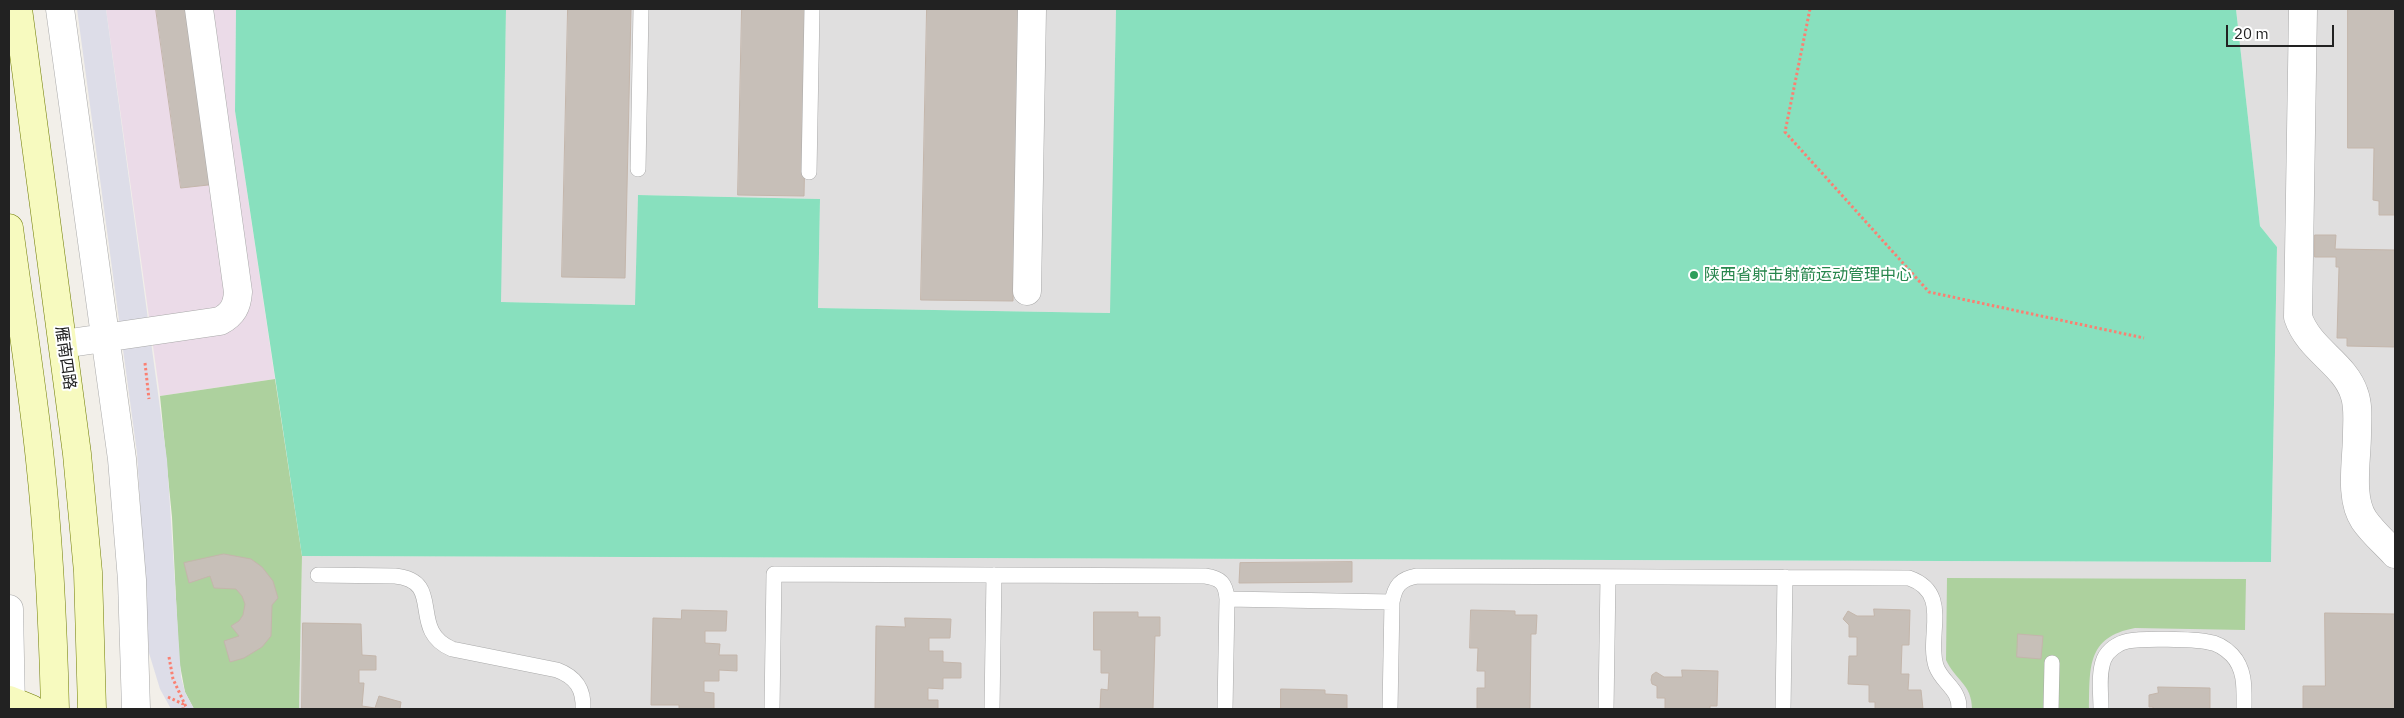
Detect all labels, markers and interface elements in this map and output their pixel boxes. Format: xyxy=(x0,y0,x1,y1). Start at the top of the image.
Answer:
scale bar xyxy=(2229,15,2336,47)
text: 20 m xyxy=(2234,24,2269,43)
place label: 陕西省射击射箭运动管理中心 xyxy=(1704,265,1912,285)
marker: 陕西省射击射箭运动管理中心 xyxy=(1688,269,1700,281)
street label: 雁南四路 xyxy=(51,325,79,391)

